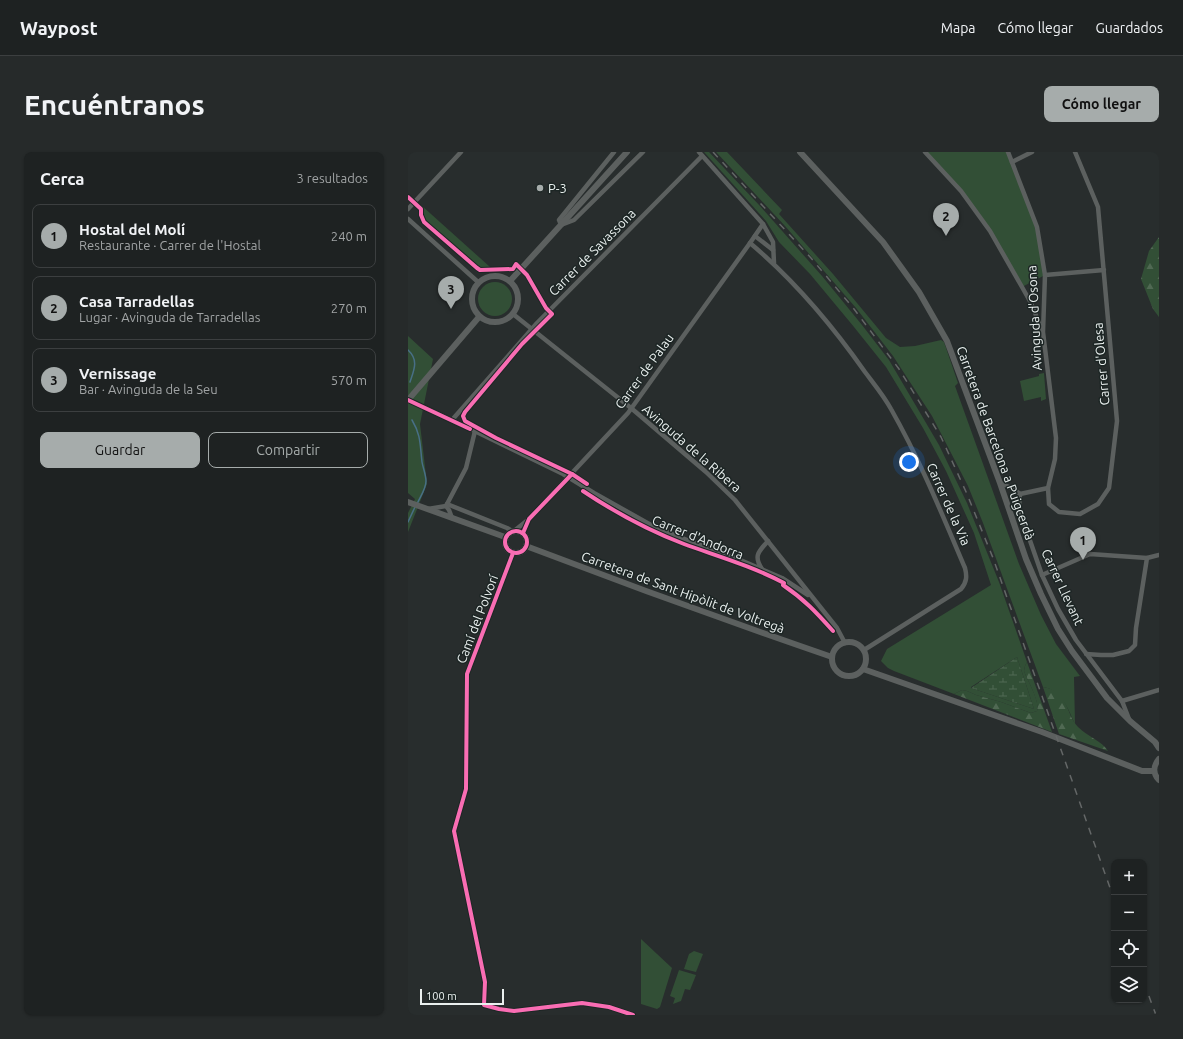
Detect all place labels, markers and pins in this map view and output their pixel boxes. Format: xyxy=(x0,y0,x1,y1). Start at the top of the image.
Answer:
place label: P-3 xyxy=(548,181,567,195)
marker: P-3 xyxy=(535,183,545,193)
pin: 2 xyxy=(933,203,959,236)
pin: 3 xyxy=(438,276,464,309)
pin: 1 xyxy=(1070,527,1096,560)

